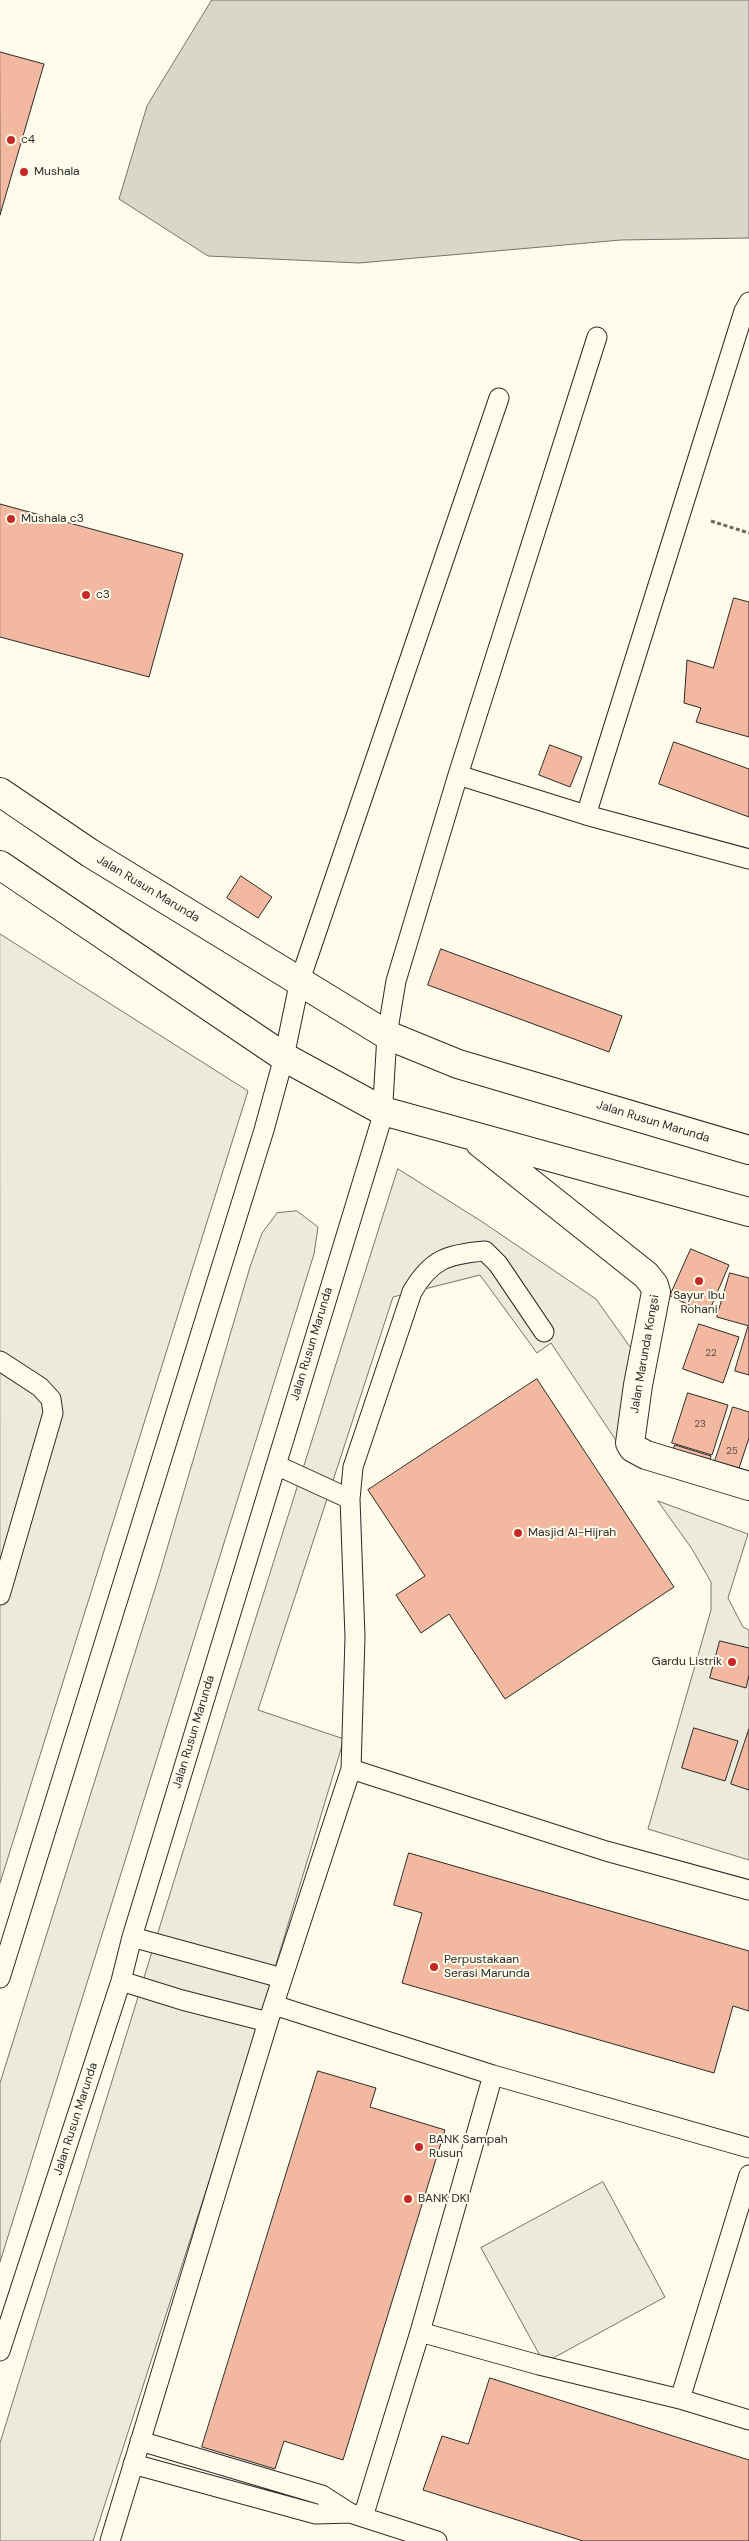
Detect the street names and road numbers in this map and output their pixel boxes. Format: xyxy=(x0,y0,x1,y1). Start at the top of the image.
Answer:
street label: Jalan Rusun Marunda xyxy=(94,853,202,925)
street label: Jalan Rusun Marunda xyxy=(595,1098,711,1146)
street label: Jalan Rusun Marunda xyxy=(288,1286,336,1402)
street label: Jalan Marunda Kongsi xyxy=(627,1294,663,1414)
street label: Jalan Rusun Marunda xyxy=(170,1674,218,1790)
street label: Jalan Rusun Marunda xyxy=(51,2061,101,2177)

